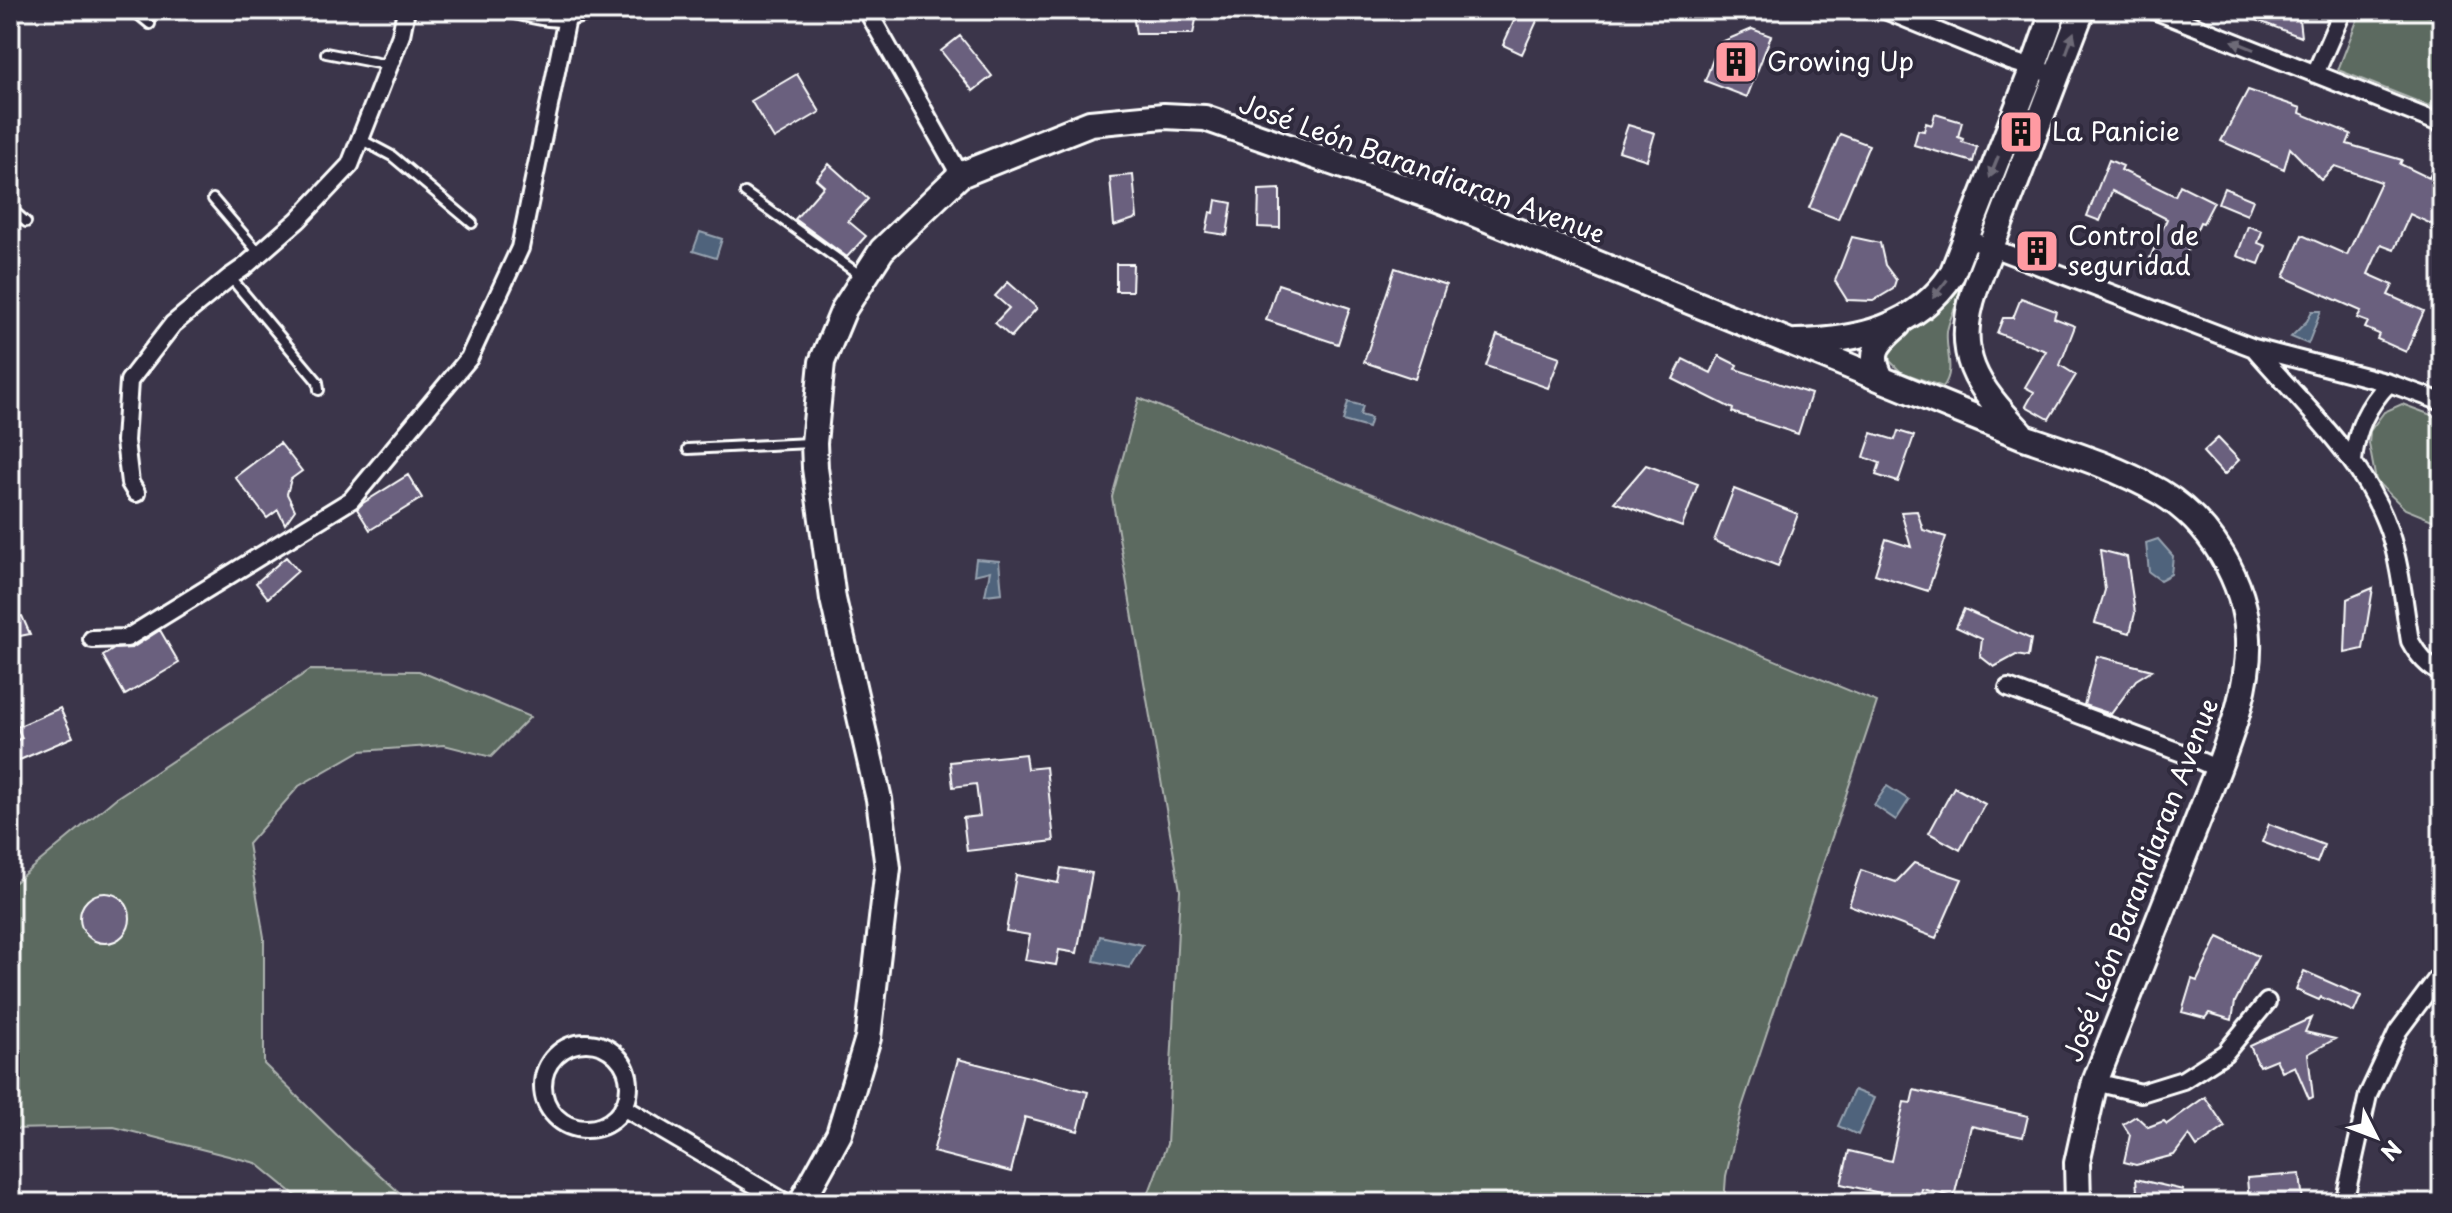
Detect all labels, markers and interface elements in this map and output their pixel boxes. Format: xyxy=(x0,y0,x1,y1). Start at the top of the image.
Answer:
one-way arrow xyxy=(2064,31,2077,55)
building icon: Growing Up xyxy=(1712,38,1760,86)
one-way arrow xyxy=(2231,38,2255,51)
place label: Growing Up xyxy=(1767,41,1914,80)
street label: José León Barandiaran Avenue xyxy=(1234,83,1611,252)
building icon: La Panicie xyxy=(1997,108,2045,156)
place label: La Panicie xyxy=(2052,111,2180,150)
one-way arrow xyxy=(1987,155,2000,179)
place label: Control de seguridad xyxy=(2068,215,2199,284)
building icon: Control de seguridad xyxy=(2013,227,2061,275)
one-way arrow xyxy=(1932,279,1949,300)
street label: José León Barandiaran Avenue xyxy=(2052,692,2227,1067)
north arrow xyxy=(2336,1097,2416,1177)
text: N xyxy=(2374,1134,2410,1169)

